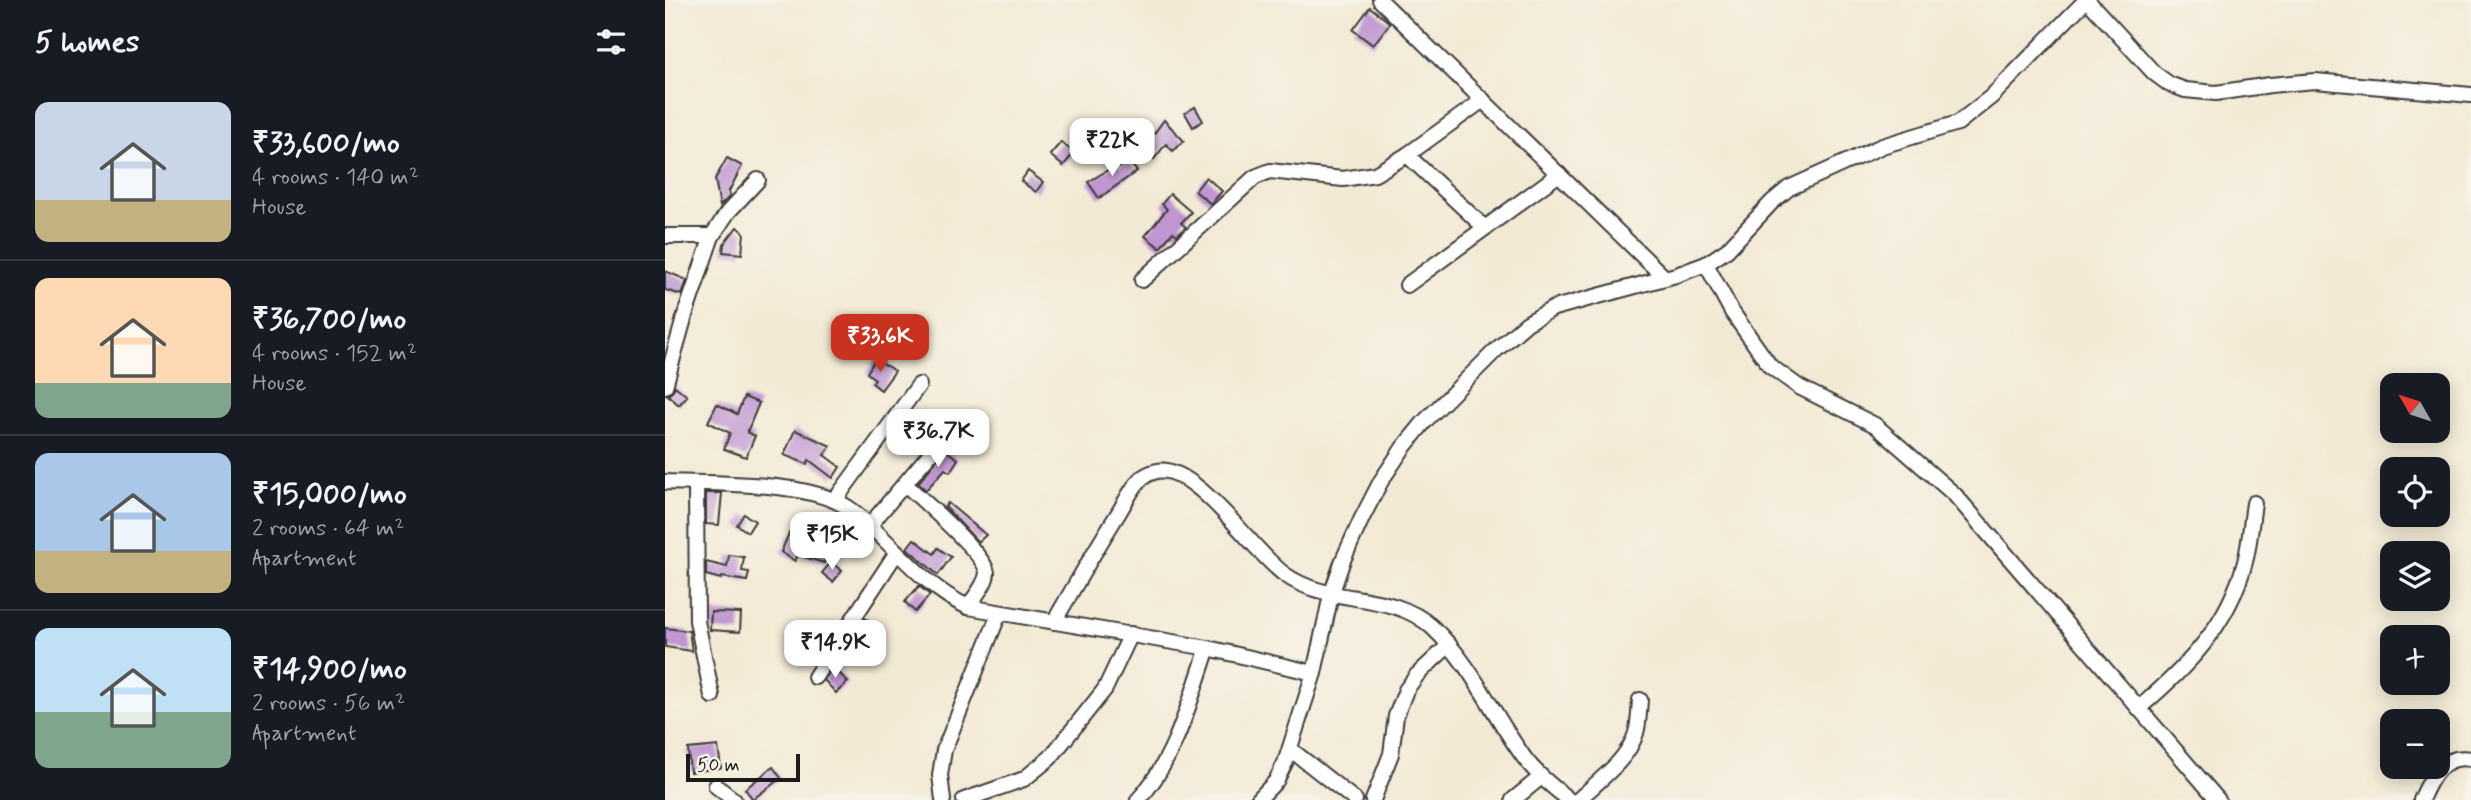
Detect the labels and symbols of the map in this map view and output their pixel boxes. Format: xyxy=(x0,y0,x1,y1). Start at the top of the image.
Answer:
pin: ₹22K xyxy=(1071,118,1153,178)
pin: ₹33.6K xyxy=(823,314,937,374)
north arrow xyxy=(2380,373,2450,443)
pin: ₹36.7K xyxy=(881,410,995,469)
pin: ₹15K xyxy=(791,512,873,572)
pin: ₹14.9K xyxy=(778,620,892,680)
scale bar xyxy=(686,751,800,783)

